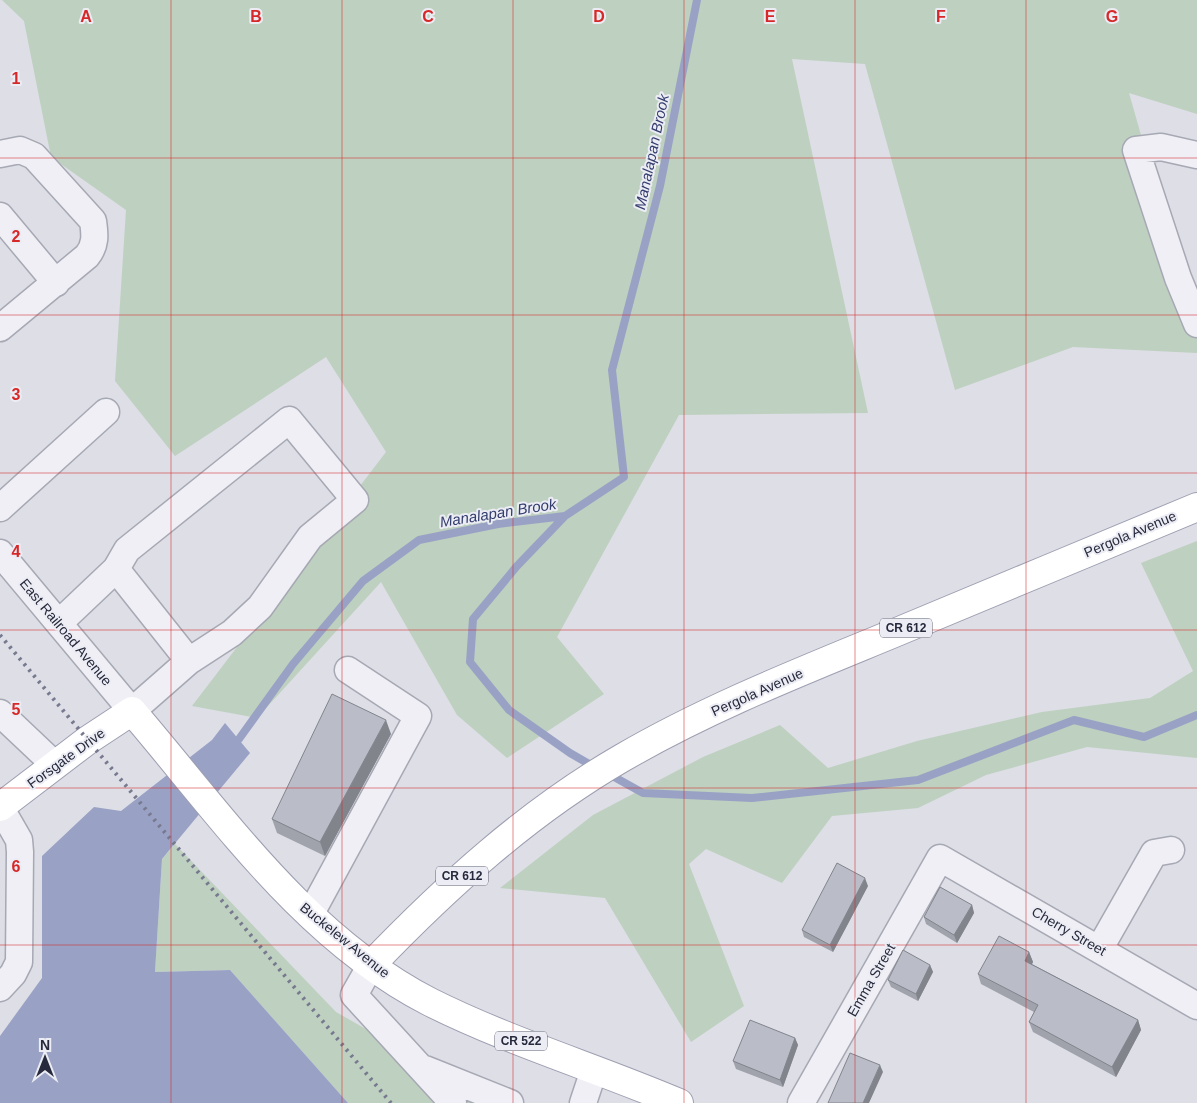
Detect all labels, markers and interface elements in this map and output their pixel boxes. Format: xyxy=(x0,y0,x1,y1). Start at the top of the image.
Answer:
text: A xyxy=(80,8,92,25)
text: B xyxy=(250,8,262,25)
text: C xyxy=(422,8,434,25)
text: D xyxy=(593,8,605,25)
text: E xyxy=(765,8,776,25)
text: F xyxy=(936,8,946,25)
text: G xyxy=(1106,8,1118,25)
text: 1 xyxy=(12,70,21,87)
water label: Manalapan Brook xyxy=(631,91,672,211)
text: 2 xyxy=(12,228,21,245)
text: 3 xyxy=(12,386,21,403)
water label: Manalapan Brook xyxy=(439,495,559,530)
street label: Pergola Avenue xyxy=(1081,507,1179,561)
text: 4 xyxy=(12,543,21,560)
street label: East Railroad Avenue xyxy=(17,575,115,689)
road number: CR 612 xyxy=(880,618,932,638)
street label: Pergola Avenue xyxy=(709,665,805,719)
text: 5 xyxy=(12,701,21,718)
street label: Forsgate Drive xyxy=(24,724,108,791)
text: 6 xyxy=(12,858,21,875)
road number: CR 612 xyxy=(436,866,488,886)
street label: Buckelew Avenue xyxy=(297,899,393,981)
street label: Cherry Street xyxy=(1029,903,1109,959)
street label: Emma Street xyxy=(844,941,898,1019)
road number: CR 522 xyxy=(495,1032,547,1050)
north arrow xyxy=(20,1033,70,1083)
text: N xyxy=(40,1037,50,1053)

